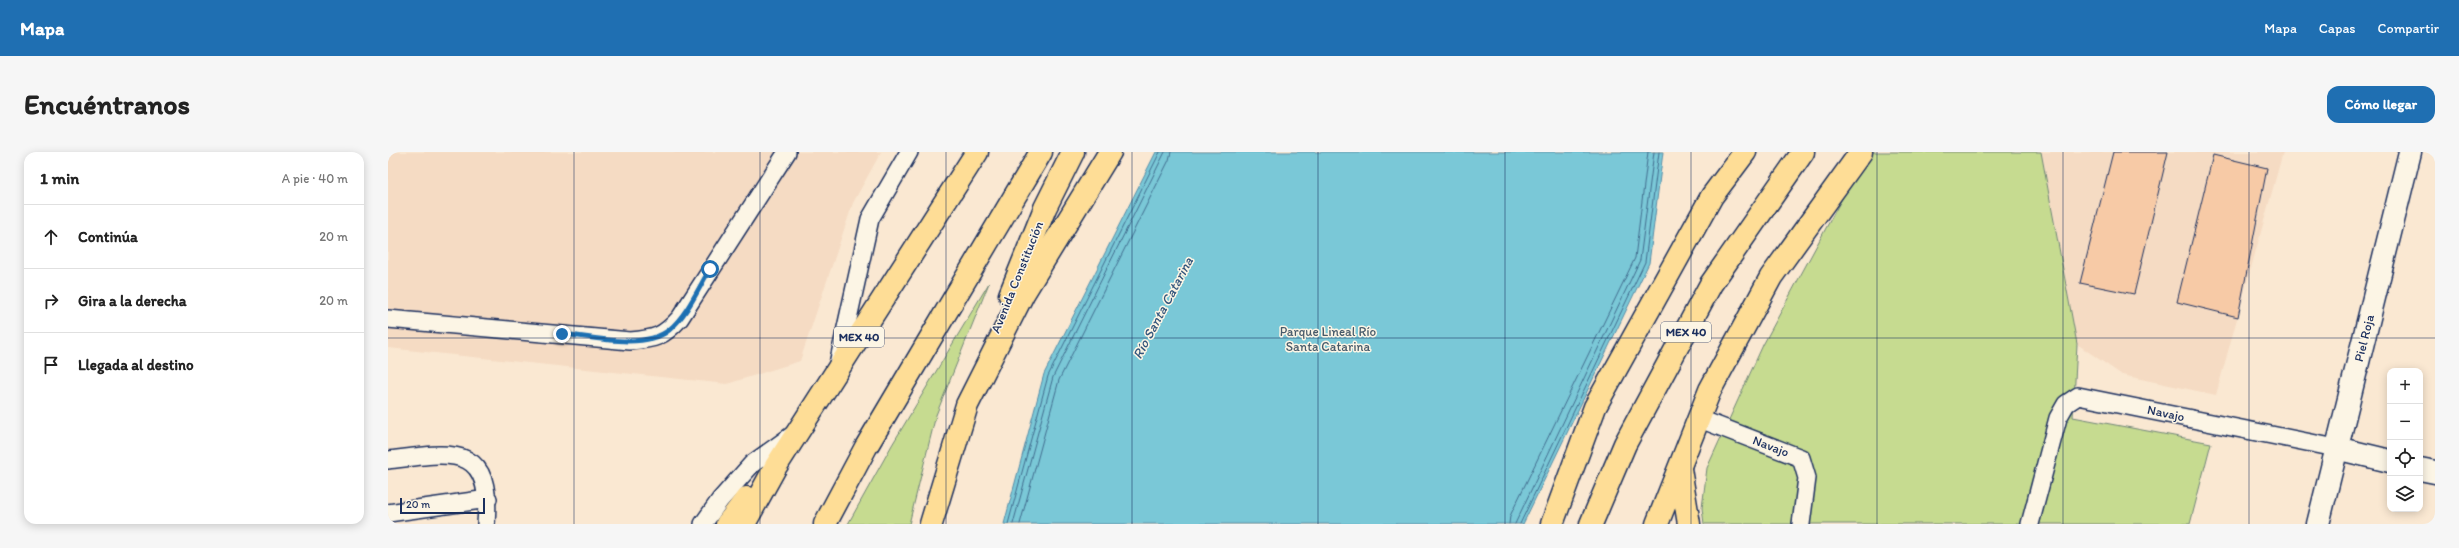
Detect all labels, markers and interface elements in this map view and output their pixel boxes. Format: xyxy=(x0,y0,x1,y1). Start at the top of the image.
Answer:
text: Mapa xyxy=(20,17,64,40)
text: Mapa xyxy=(2264,20,2297,37)
text: Capas xyxy=(2319,20,2356,37)
text: Compartir xyxy=(2378,20,2439,37)
button: Cómo llegar xyxy=(2327,86,2435,123)
text: Encuéntranos xyxy=(24,87,190,121)
text: 1 min xyxy=(40,168,79,188)
text: A pie · 40 m xyxy=(282,171,348,186)
street label: Avenida Constitución xyxy=(988,218,1046,335)
icon: ahead xyxy=(40,226,62,248)
text: Continúa xyxy=(78,228,138,246)
text: 20 m xyxy=(319,229,348,244)
water label: Río Santa Catarina xyxy=(1129,254,1197,362)
route start xyxy=(701,260,719,278)
icon: right xyxy=(40,290,62,312)
text: Gira a la derecha xyxy=(78,292,187,310)
text: 20 m xyxy=(319,293,348,308)
street label: Piel Roja xyxy=(2351,313,2377,363)
road number: MEX 40 xyxy=(1661,322,1711,342)
park label: Parque Lineal Río Santa Catarina xyxy=(1280,324,1377,354)
route end xyxy=(553,325,571,343)
road number: MEX 40 xyxy=(834,327,884,347)
icon: arrive xyxy=(40,354,62,376)
text: Llegada al destino xyxy=(78,356,194,374)
map controls xyxy=(2387,368,2423,512)
button: + xyxy=(2387,368,2423,404)
street label: Navajo xyxy=(2146,402,2186,424)
button: − xyxy=(2387,404,2423,440)
street label: Navajo xyxy=(1751,432,1792,460)
button: locate xyxy=(2387,440,2423,476)
button: layers xyxy=(2387,476,2423,512)
scale bar xyxy=(400,496,485,515)
text: 20 m xyxy=(406,498,430,511)

